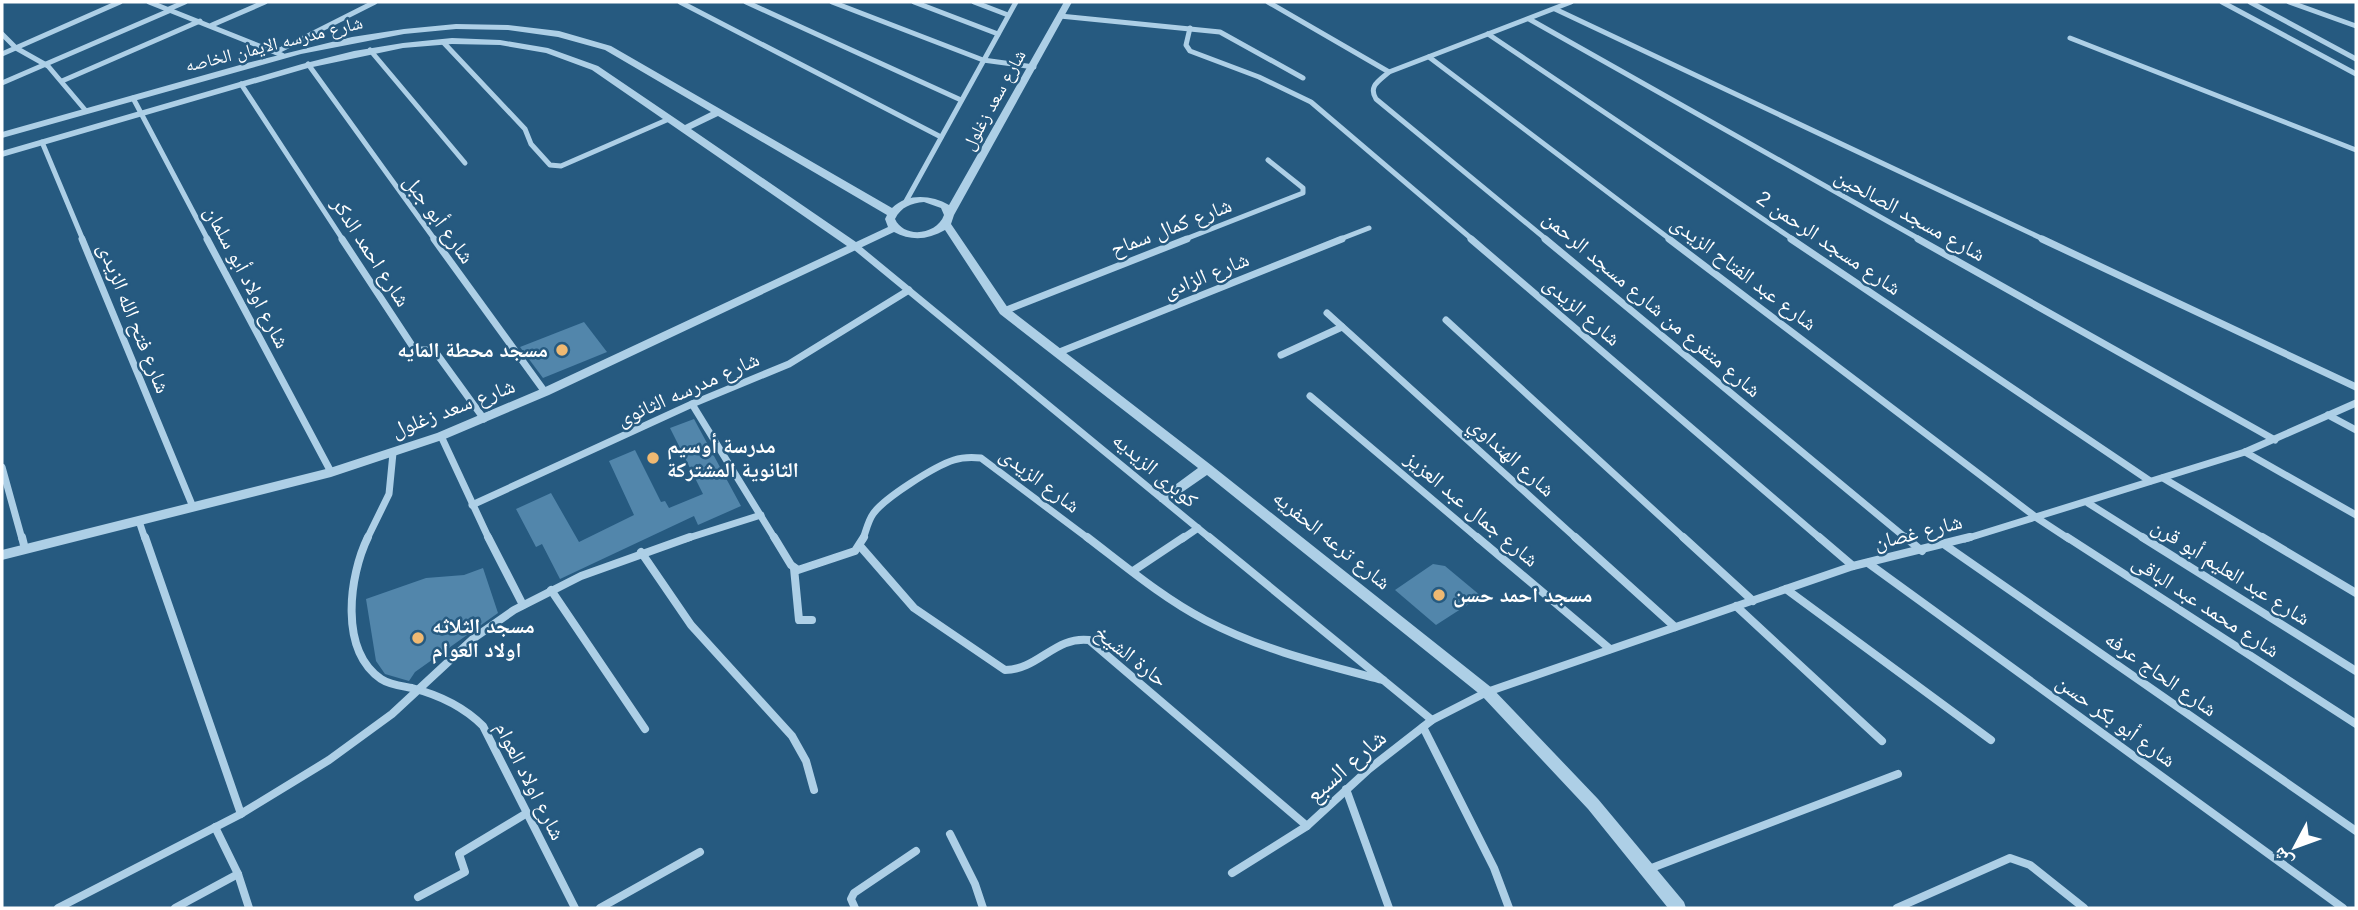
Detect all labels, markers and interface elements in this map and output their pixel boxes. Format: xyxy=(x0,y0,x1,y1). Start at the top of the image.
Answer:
street label: شارع مدرسه الايمان الخاصه xyxy=(183,12,365,77)
street label: شارع سعد زغلول xyxy=(958,46,1031,154)
street label: شارع مسجد الصالحين xyxy=(1830,164,1989,267)
street label: شارع أبو جبل xyxy=(398,169,480,269)
street label: شارع مسجد الرحمن 2 xyxy=(1752,186,1906,301)
street label: شارع احمد الدكر xyxy=(325,192,415,312)
street label: شارع كمال سماح xyxy=(1107,193,1235,262)
street label: شارع اولاد أبو سلمان xyxy=(199,201,295,353)
street label: شارع متفرع من شارع مسجد الرحمن xyxy=(1538,206,1766,403)
street label: شارع عبد الفتاح الزيدى xyxy=(1666,210,1822,336)
street label: شارع فتح الله الزيدى xyxy=(92,239,175,397)
street label: شارع الزادى xyxy=(1160,247,1253,304)
street label: شارع الزيدى xyxy=(1538,271,1625,352)
place label: مسجد محطة المايه xyxy=(397,338,548,362)
marker: مسجد محطة المايه xyxy=(554,342,570,358)
street label: شارع مدرسه الثانوى xyxy=(613,347,763,432)
street label: شارع سعد زغلول xyxy=(388,373,518,443)
street label: شارع الهنداوي xyxy=(1461,412,1560,505)
street label: كوبرى الزيديه xyxy=(1108,428,1203,513)
place label: مدرسة أوسيم الثانوية المشتركة xyxy=(667,432,799,482)
street label: شارع الزيدى xyxy=(995,442,1085,519)
street label: شارع جمال عبد العزيز xyxy=(1399,446,1543,572)
marker: مدرسة أوسيم الثانوية المشتركة xyxy=(645,450,661,466)
street label: شارع ترعه الحفريه xyxy=(1268,485,1396,595)
street label: شارع غصان xyxy=(1871,509,1965,556)
street label: شارع عبد العليم أبو قرن xyxy=(2146,513,2315,632)
street label: شارع محمد عبد الباقى xyxy=(2127,550,2284,663)
place label: مسجد احمد حسن xyxy=(1453,583,1593,608)
marker: مسجد احمد حسن xyxy=(1431,587,1447,603)
place label: مسجد الثلاثه اولاد العوام xyxy=(432,614,535,664)
street label: حارة الشيخ xyxy=(1089,620,1172,693)
street label: شارع الحاج عرفه xyxy=(2100,627,2222,722)
marker: مسجد الثلاثه اولاد العوام xyxy=(410,630,426,646)
street label: شارع أبو بكر حسن xyxy=(2051,669,2181,773)
street label: شارع اولاد العوام xyxy=(488,718,570,845)
street label: شارع السبع xyxy=(1300,723,1393,809)
north arrow xyxy=(2260,812,2330,882)
text: ش xyxy=(2268,843,2298,872)

